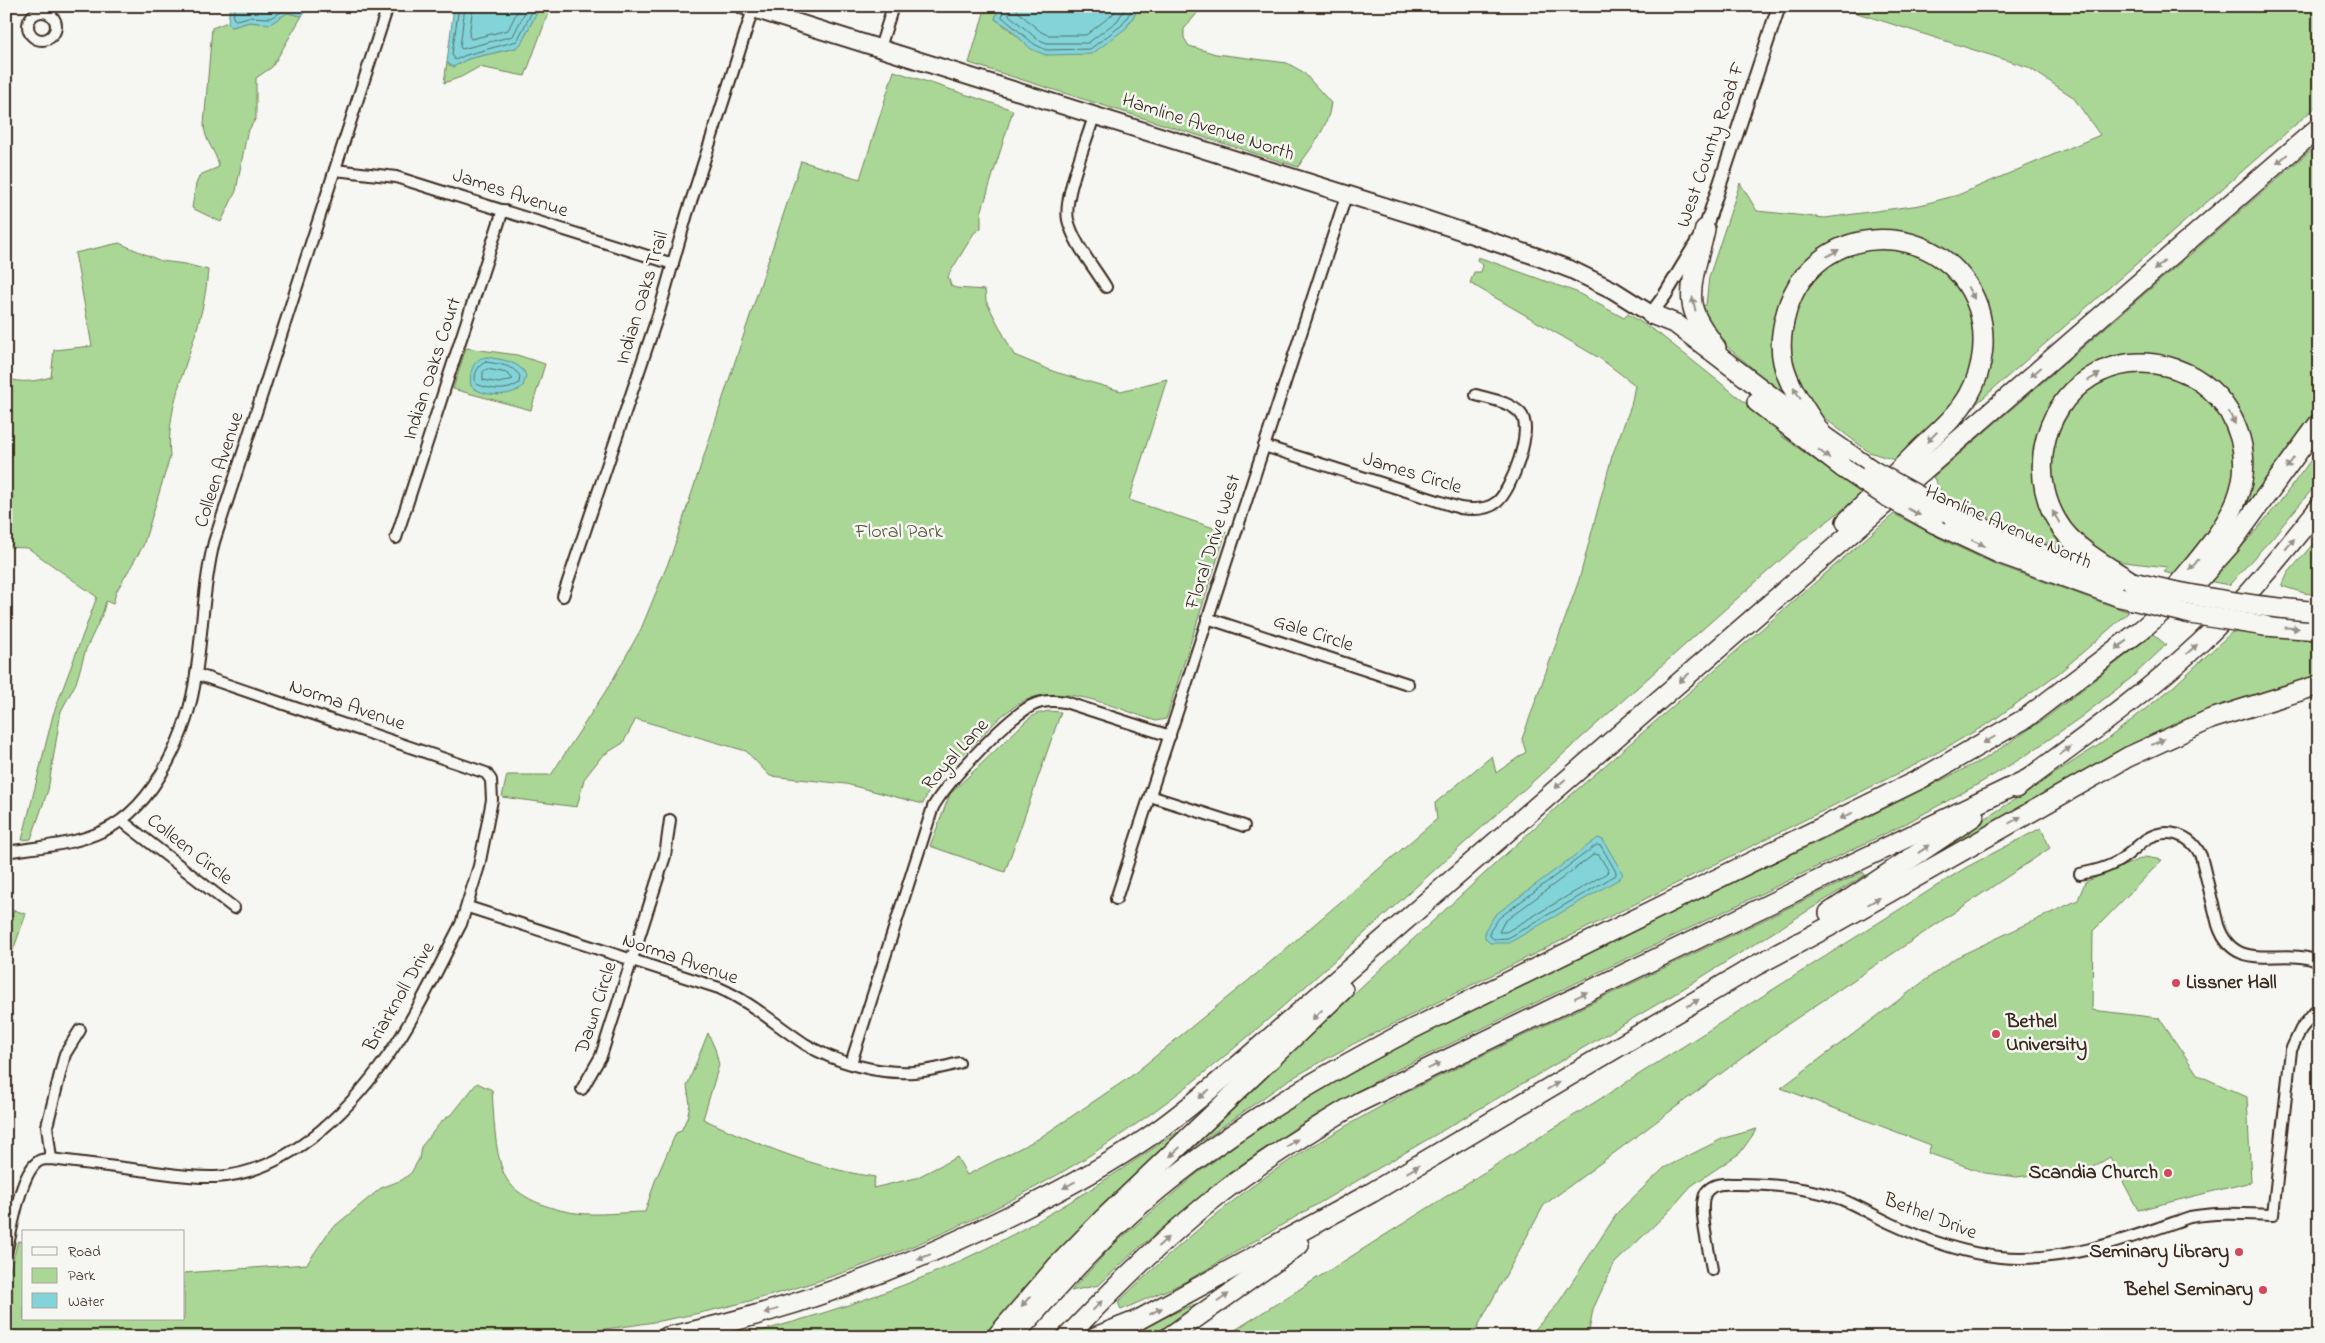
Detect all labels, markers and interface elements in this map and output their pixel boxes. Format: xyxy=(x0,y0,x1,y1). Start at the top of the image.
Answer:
street label: West County Road F xyxy=(1670,58,1754,232)
street label: Hamline Avenue North xyxy=(1118,86,1298,170)
one-way arrow xyxy=(2276,153,2288,164)
street label: James Avenue xyxy=(448,162,572,226)
street label: Indian Oaks Trail xyxy=(609,228,677,368)
one-way arrow xyxy=(1825,249,1840,257)
one-way arrow xyxy=(2153,260,2166,271)
one-way arrow xyxy=(1967,286,1975,301)
street label: Indian Oaks Court xyxy=(396,294,470,444)
one-way arrow xyxy=(1690,296,1698,311)
one-way arrow xyxy=(2031,366,2043,378)
one-way arrow xyxy=(2086,373,2101,381)
one-way arrow xyxy=(1792,387,1801,400)
street label: Colleen Avenue xyxy=(188,408,252,532)
one-way arrow xyxy=(2227,411,2236,426)
one-way arrow xyxy=(1926,431,1938,443)
street label: James Circle xyxy=(1359,445,1465,503)
one-way arrow xyxy=(1817,449,1830,460)
one-way arrow xyxy=(2285,456,2295,470)
street label: Floral Drive West xyxy=(1178,471,1250,614)
street label: Hamline Avenue North xyxy=(1920,478,2096,578)
one-way arrow xyxy=(1907,508,1922,516)
one-way arrow xyxy=(2051,511,2060,524)
park label: Floral Park xyxy=(854,518,943,547)
one-way arrow xyxy=(2284,538,2296,550)
one-way arrow xyxy=(1971,540,1985,548)
one-way arrow xyxy=(2188,558,2199,571)
street label: Gale Circle xyxy=(1269,607,1357,661)
one-way arrow xyxy=(2284,624,2300,632)
one-way arrow xyxy=(2115,640,2128,651)
one-way arrow xyxy=(2185,644,2198,655)
one-way arrow xyxy=(1678,672,1690,684)
street label: Norma Avenue xyxy=(285,673,409,739)
street label: Royal Lane xyxy=(916,712,996,798)
one-way arrow xyxy=(1983,735,1996,744)
one-way arrow xyxy=(2151,738,2165,746)
one-way arrow xyxy=(2058,746,2072,756)
one-way arrow xyxy=(1555,778,1567,790)
street label: Colleen Circle xyxy=(140,807,238,893)
one-way arrow xyxy=(1839,812,1853,820)
one-way arrow xyxy=(2008,815,2022,824)
one-way arrow xyxy=(1918,844,1931,854)
one-way arrow xyxy=(1868,896,1881,905)
street label: Norma Avenue xyxy=(618,927,742,993)
street label: Briarknoll Drive xyxy=(356,937,443,1058)
street label: Dawn Circle xyxy=(568,958,626,1059)
place label: Lissner Hall xyxy=(2186,969,2277,998)
marker: Lissner Hall xyxy=(2170,977,2182,989)
one-way arrow xyxy=(1574,991,1588,999)
one-way arrow xyxy=(1686,998,1699,1007)
place label: Bethel University xyxy=(2005,1008,2087,1061)
one-way arrow xyxy=(1311,1009,1323,1021)
marker: Bethel University xyxy=(1990,1028,2002,1040)
one-way arrow xyxy=(1427,1062,1441,1070)
one-way arrow xyxy=(1546,1081,1559,1090)
one-way arrow xyxy=(1198,1089,1211,1100)
one-way arrow xyxy=(1285,1138,1298,1148)
one-way arrow xyxy=(1169,1146,1181,1158)
place label: Scandia Church xyxy=(2029,1159,2158,1188)
one-way arrow xyxy=(1407,1164,1420,1173)
marker: Scandia Church xyxy=(2162,1167,2174,1179)
one-way arrow xyxy=(1063,1180,1076,1189)
street label: Bethel Drive xyxy=(1878,1186,1981,1248)
legend xyxy=(22,1230,185,1320)
one-way arrow xyxy=(1157,1236,1169,1248)
place label: Seminary Library xyxy=(2089,1238,2229,1268)
text: Road xyxy=(68,1241,101,1263)
marker: Seminary Library xyxy=(2233,1246,2245,1258)
one-way arrow xyxy=(917,1253,931,1261)
text: Park xyxy=(68,1265,96,1287)
place label: Behel Seminary xyxy=(2124,1276,2253,1306)
marker: Behel Seminary xyxy=(2257,1284,2269,1296)
text: Water xyxy=(68,1291,104,1313)
one-way arrow xyxy=(1216,1293,1230,1303)
one-way arrow xyxy=(1021,1295,1032,1308)
one-way arrow xyxy=(1091,1300,1103,1312)
one-way arrow xyxy=(1149,1307,1164,1315)
one-way arrow xyxy=(763,1308,778,1316)

